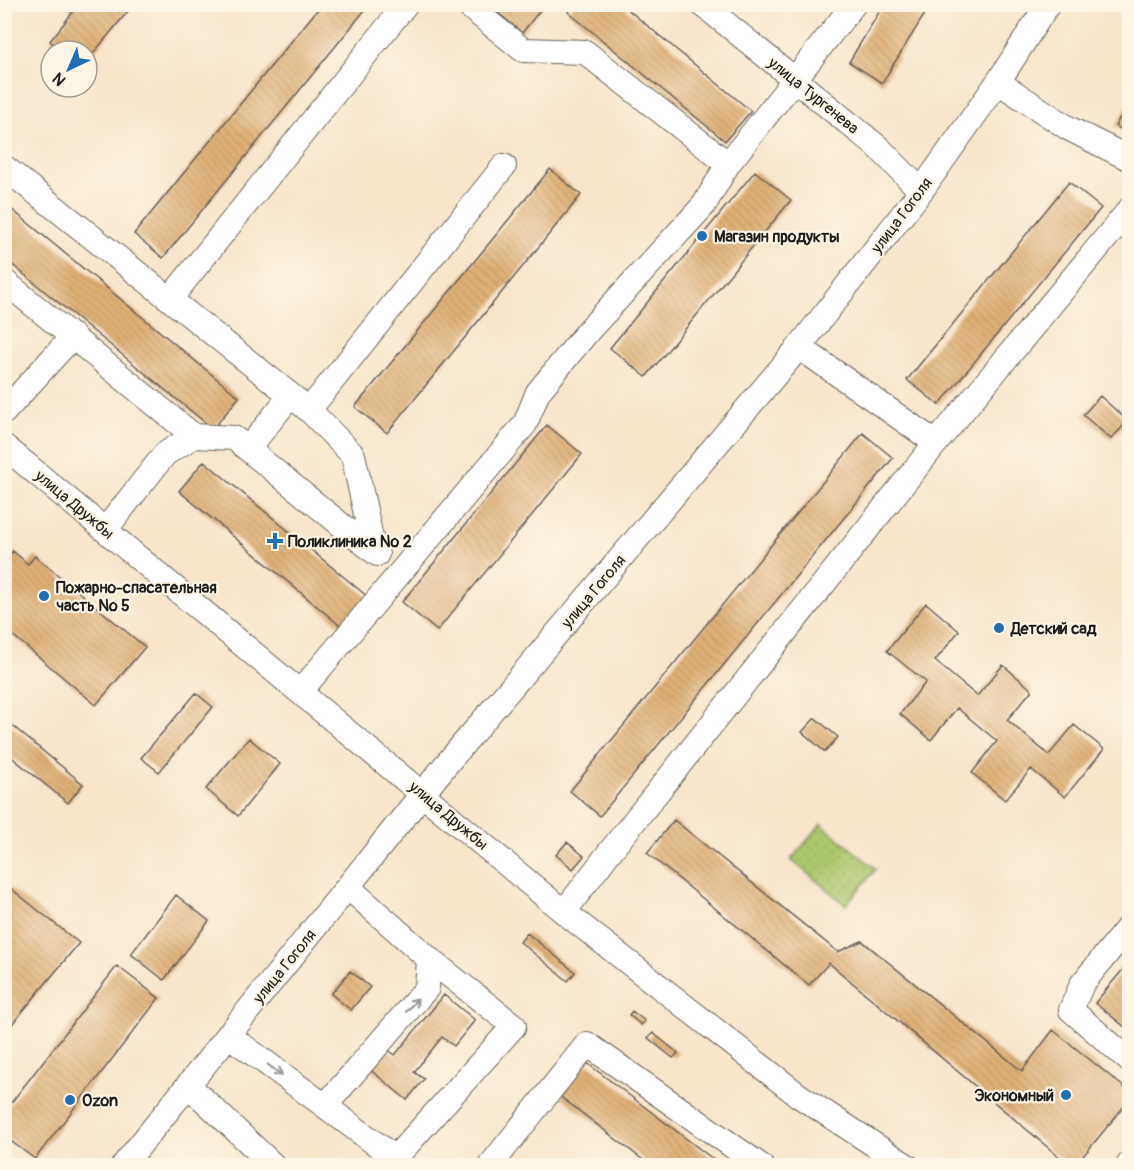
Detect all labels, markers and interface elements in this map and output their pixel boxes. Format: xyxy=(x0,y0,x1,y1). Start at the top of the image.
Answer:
north arrow xyxy=(39,39,99,99)
street label: улица Тургенева xyxy=(763,52,863,139)
text: N xyxy=(48,68,70,90)
street label: улица Гоголя xyxy=(866,174,937,258)
place label: Магазин продукты xyxy=(714,227,839,247)
marker: Магазин продукты xyxy=(695,229,709,243)
street label: улица Дружбы xyxy=(30,465,118,544)
marker: Поликлиника № 2 xyxy=(266,532,284,550)
place label: Поликлиника № 2 xyxy=(288,532,412,552)
street label: улица Гоголя xyxy=(557,551,630,633)
place label: Пожарно-спасательная часть № 5 xyxy=(56,578,217,616)
marker: Пожарно-спасательная часть № 5 xyxy=(37,589,51,603)
place label: Детский сад xyxy=(1010,619,1097,639)
marker: Детский сад xyxy=(992,621,1006,635)
street label: улица Дружбы xyxy=(404,776,492,855)
street label: улица Гоголя xyxy=(248,926,321,1009)
one-way arrow xyxy=(405,998,419,1013)
one-way arrow xyxy=(267,1063,283,1076)
place label: Экономный xyxy=(974,1086,1054,1106)
marker: Экономный xyxy=(1059,1088,1073,1102)
place label: Ozon xyxy=(82,1091,118,1111)
marker: Ozon xyxy=(63,1093,77,1107)

